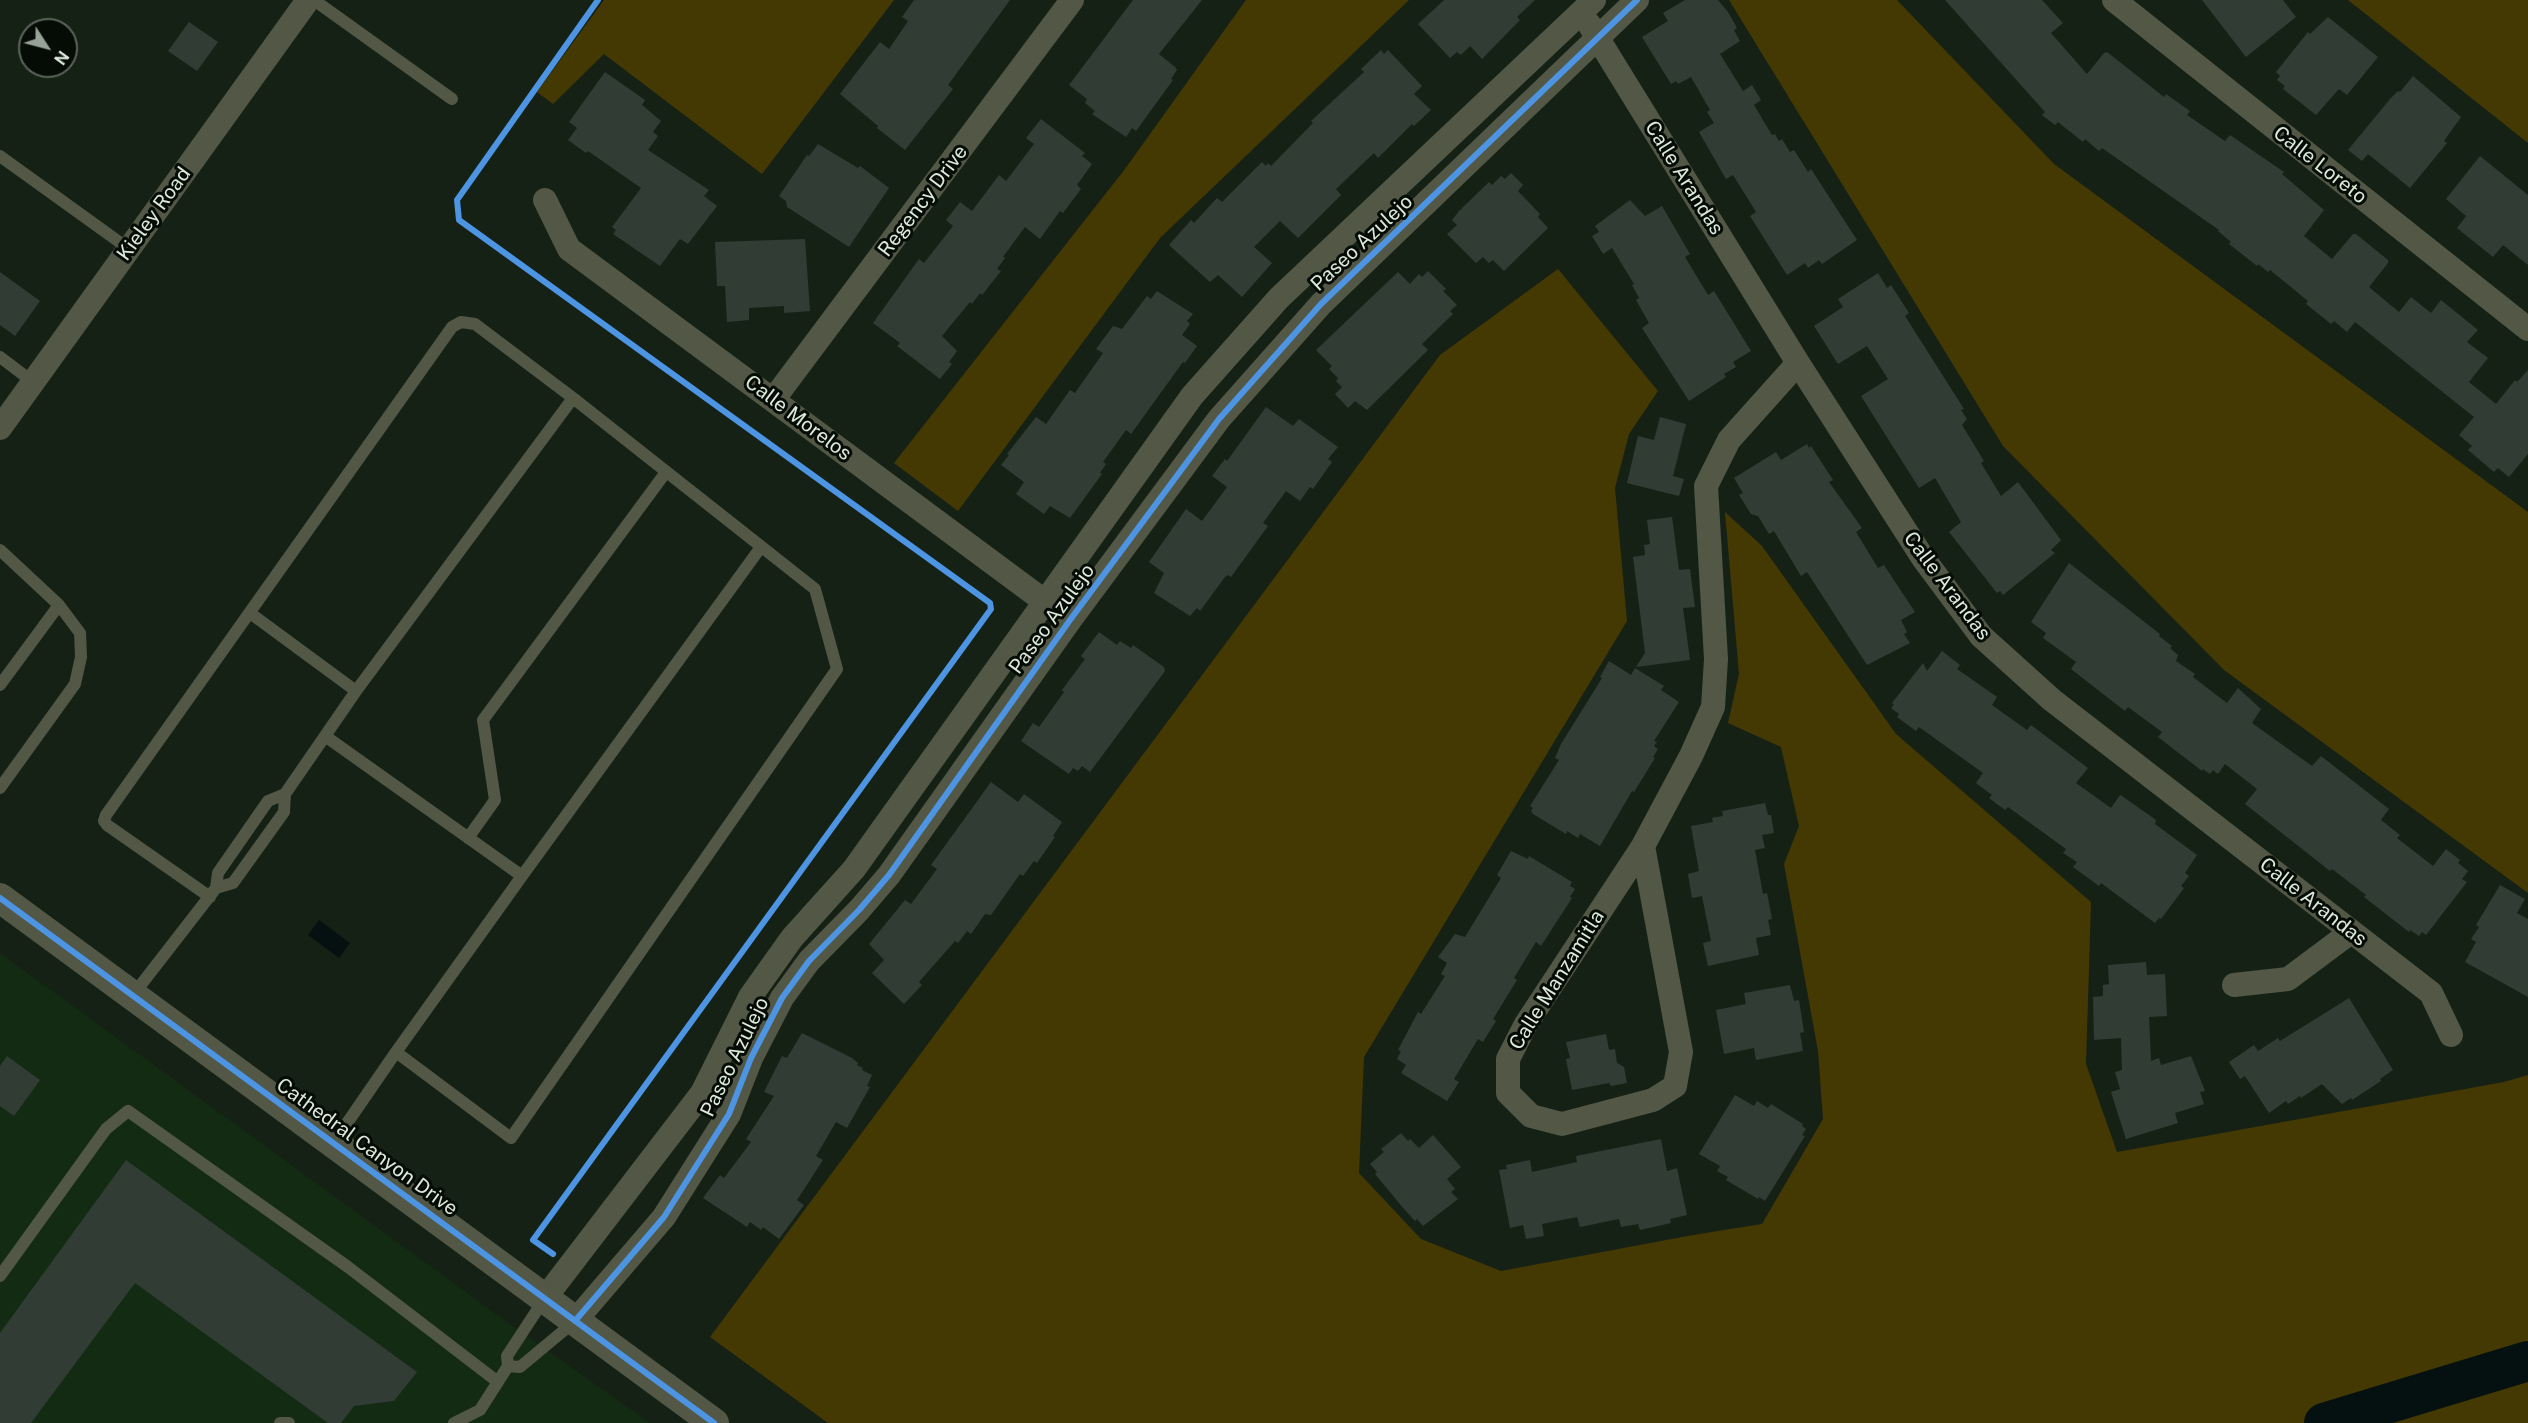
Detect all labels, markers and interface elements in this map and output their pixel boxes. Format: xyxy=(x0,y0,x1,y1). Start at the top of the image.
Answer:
north arrow xyxy=(18,18,78,78)
text: N xyxy=(50,47,73,68)
street label: Calle Arandas xyxy=(1640,117,1728,239)
street label: Calle Loreto xyxy=(2268,121,2372,209)
street label: Regency Drive xyxy=(873,140,973,262)
street label: Kieley Road xyxy=(112,163,196,265)
street label: Paseo Azulejo xyxy=(1306,190,1418,296)
street label: Calle Morelos xyxy=(740,370,856,466)
street label: Calle Arandas xyxy=(1898,527,1996,645)
street label: Paseo Azulejo xyxy=(1004,559,1100,679)
street label: Calle Arandas xyxy=(2255,853,2371,951)
street label: Calle Manzamitla xyxy=(1504,906,1610,1054)
street label: Paseo Azulejo xyxy=(696,993,774,1121)
street label: Cathedral Canyon Drive xyxy=(272,1073,462,1221)

